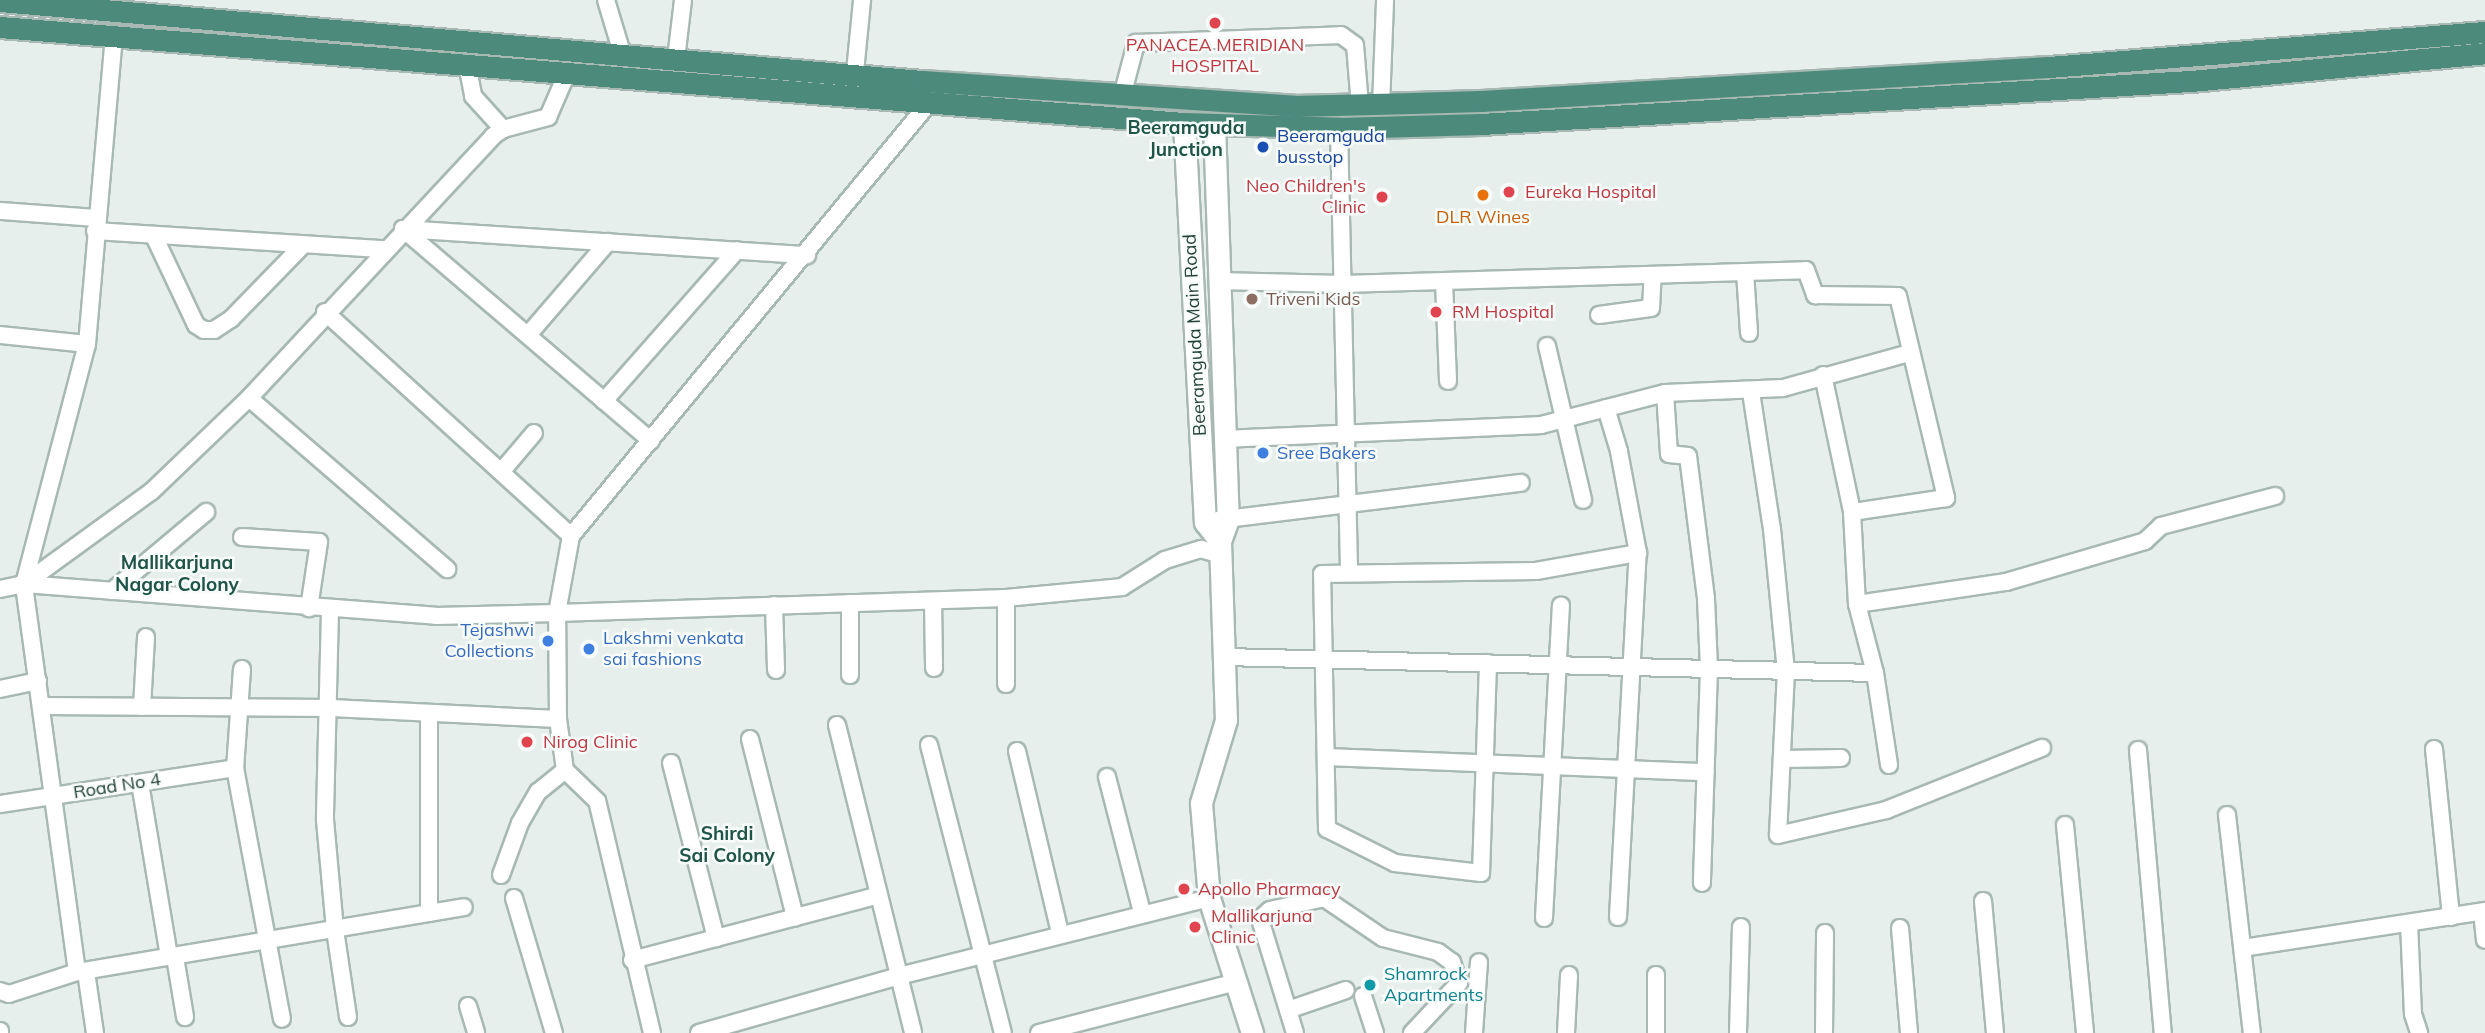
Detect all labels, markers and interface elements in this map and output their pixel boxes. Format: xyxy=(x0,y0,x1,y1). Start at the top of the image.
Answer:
marker: PANACEA MERIDIAN HOSPITAL xyxy=(1205,13,1225,33)
place label: PANACEA MERIDIAN HOSPITAL xyxy=(1126,35,1304,78)
district label: Beeramguda Junction xyxy=(1128,117,1244,161)
place label: Beeramguda busstop xyxy=(1277,126,1385,168)
marker: Beeramguda busstop xyxy=(1255,139,1271,155)
place label: Neo Children's Clinic xyxy=(1246,176,1366,218)
place label: Eureka Hospital xyxy=(1525,181,1656,203)
marker: Eureka Hospital xyxy=(1499,182,1519,202)
marker: Neo Children's Clinic xyxy=(1372,187,1392,207)
marker: DLR Wines xyxy=(1475,187,1491,203)
place label: DLR Wines xyxy=(1436,206,1530,228)
street label: Beeramguda Main Road xyxy=(1179,233,1211,437)
place label: Triveni Kids xyxy=(1266,288,1360,310)
marker: Triveni Kids xyxy=(1244,291,1260,307)
place label: RM Hospital xyxy=(1452,301,1554,323)
marker: RM Hospital xyxy=(1426,302,1446,322)
place label: Sree Bakers xyxy=(1277,442,1376,464)
marker: Sree Bakers xyxy=(1255,445,1271,461)
district label: Mallikarjuna Nagar Colony xyxy=(115,552,239,596)
place label: Tejashwi Collections xyxy=(444,620,534,662)
place label: Lakshmi venkata sai fashions xyxy=(603,628,744,670)
marker: Tejashwi Collections xyxy=(540,633,556,649)
marker: Lakshmi venkata sai fashions xyxy=(581,641,597,657)
place label: Nirog Clinic xyxy=(543,731,638,753)
marker: Nirog Clinic xyxy=(517,732,537,752)
street label: Road No 4 xyxy=(72,768,162,804)
district label: Shirdi Sai Colony xyxy=(679,823,775,867)
place label: Apollo Pharmacy xyxy=(1198,878,1341,900)
marker: Apollo Pharmacy xyxy=(1176,881,1192,897)
place label: Mallikarjuna Clinic xyxy=(1211,906,1313,948)
marker: Mallikarjuna Clinic xyxy=(1185,917,1205,937)
place label: Shamrock Apartments xyxy=(1384,964,1484,1006)
marker: Shamrock Apartments xyxy=(1362,977,1378,993)

